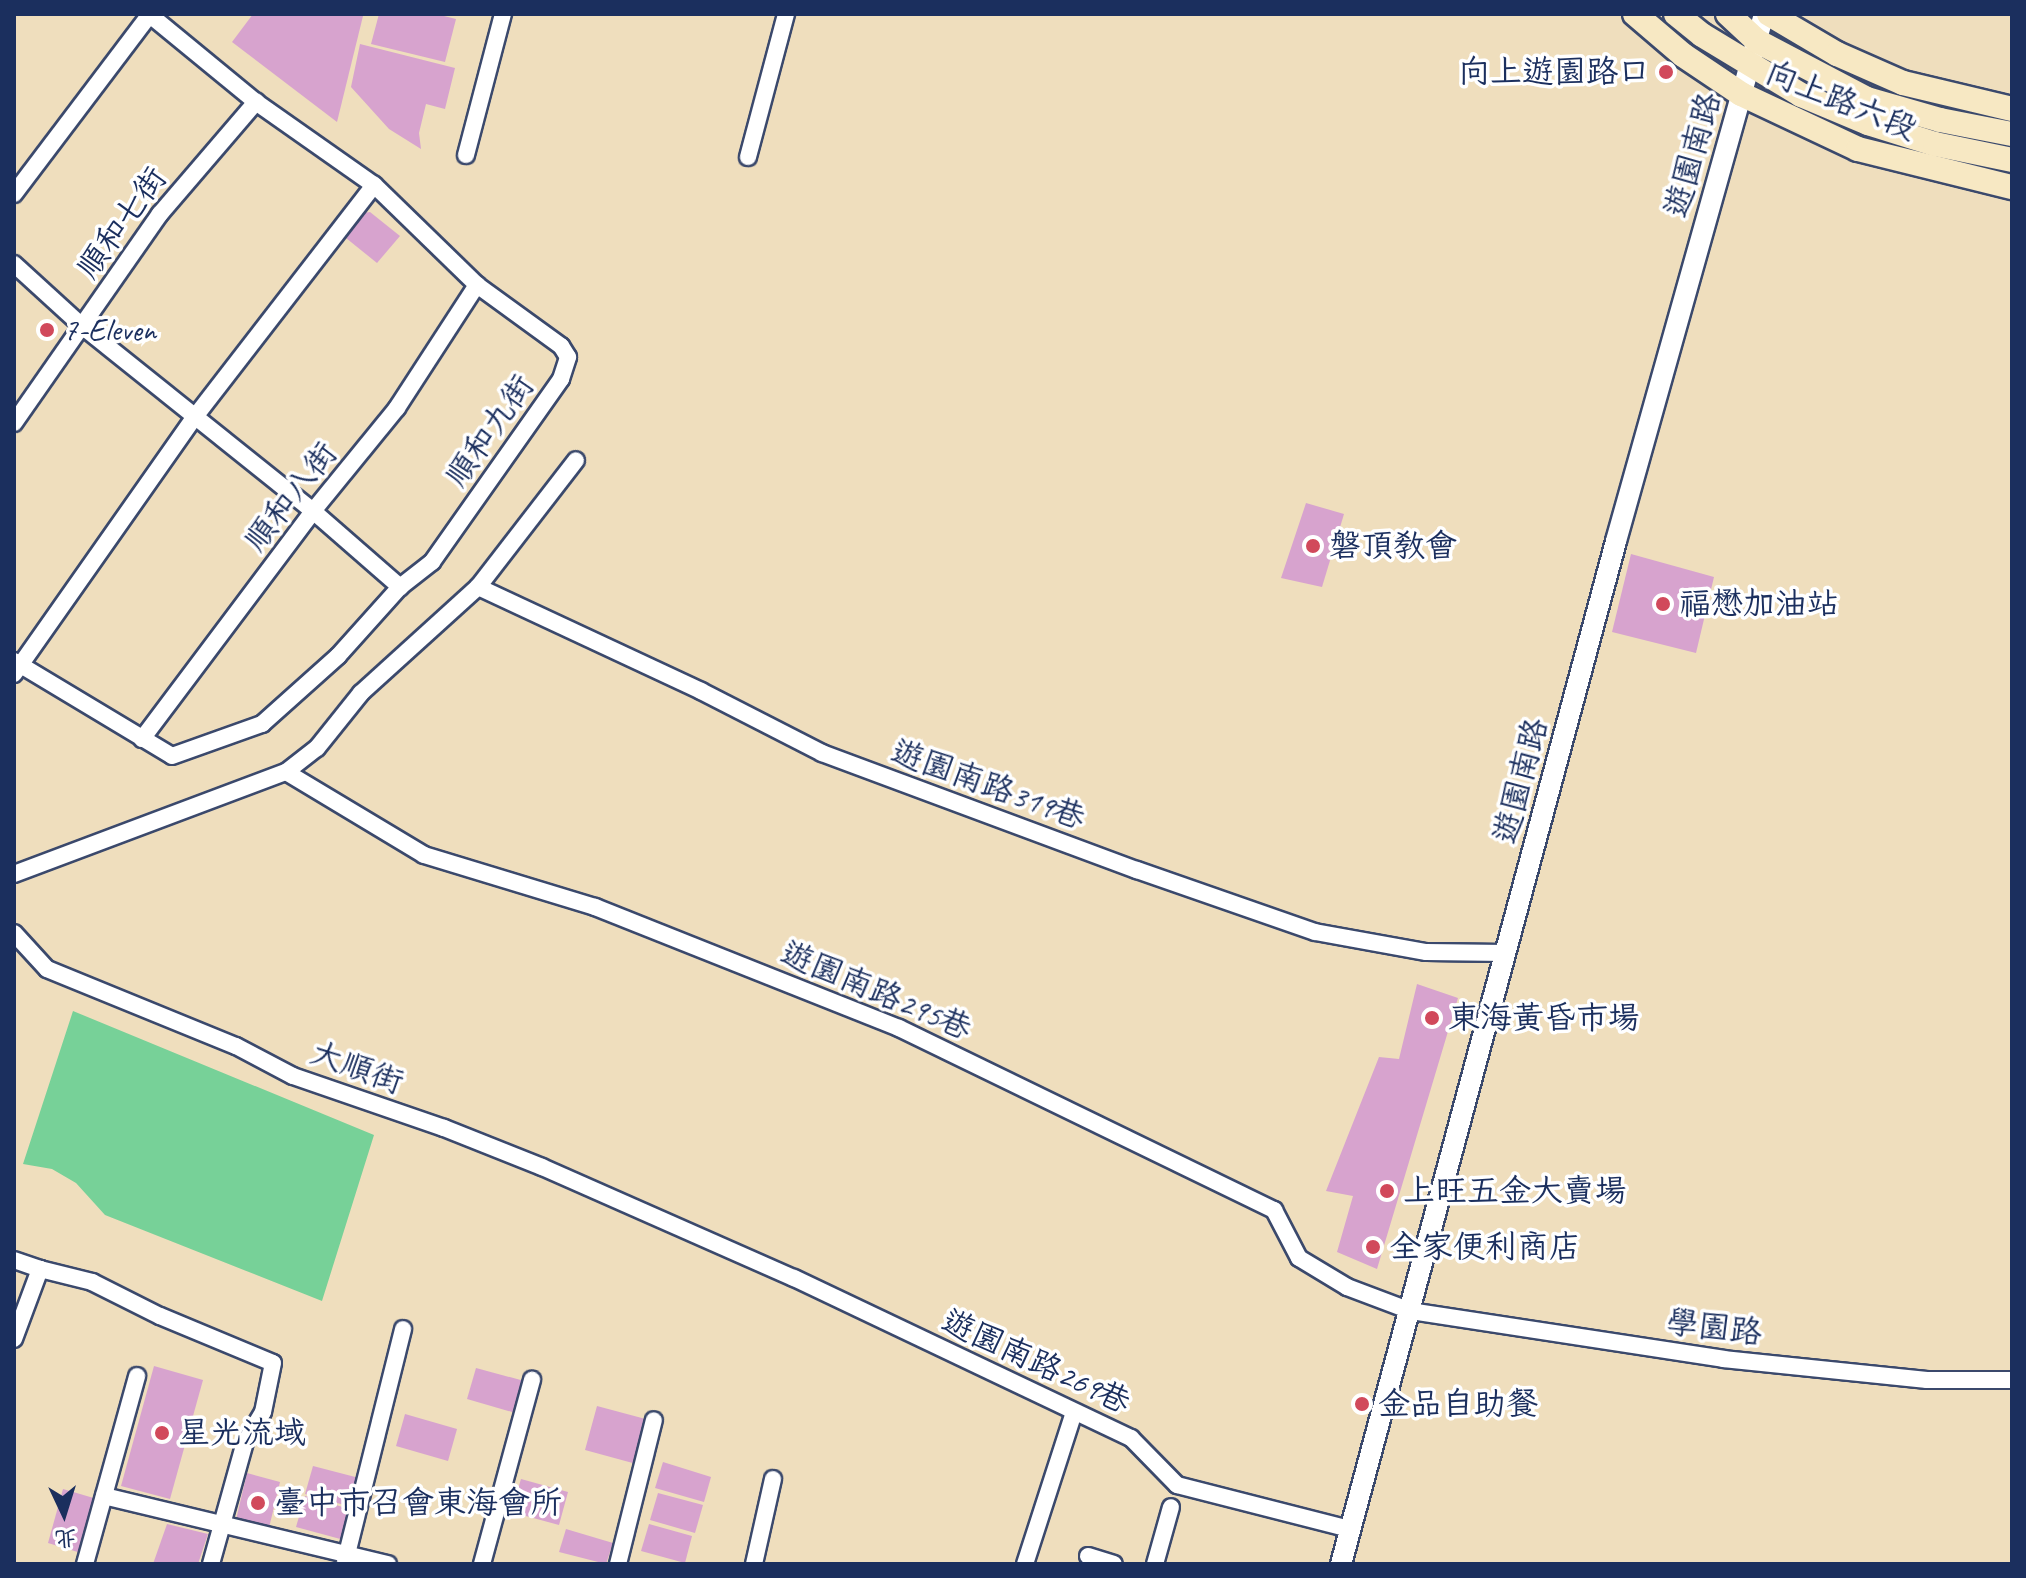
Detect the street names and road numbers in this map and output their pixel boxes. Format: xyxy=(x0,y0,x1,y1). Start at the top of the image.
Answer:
street label: 向上路六段 xyxy=(1760,53,1922,149)
street label: 遊園南路 xyxy=(1657,88,1729,222)
street label: 順和七街 xyxy=(69,160,175,286)
street label: 順和九街 xyxy=(438,368,542,494)
street label: 順和八街 xyxy=(236,435,346,559)
street label: 遊園南路 xyxy=(1486,714,1556,848)
street label: 遊園南路319巷 xyxy=(886,732,1090,838)
street label: 遊園南路295巷 xyxy=(775,934,977,1048)
street label: 大順街 xyxy=(305,1034,409,1102)
street label: 遊園南路269巷 xyxy=(936,1302,1136,1422)
street label: 學園路 xyxy=(1664,1303,1764,1353)

